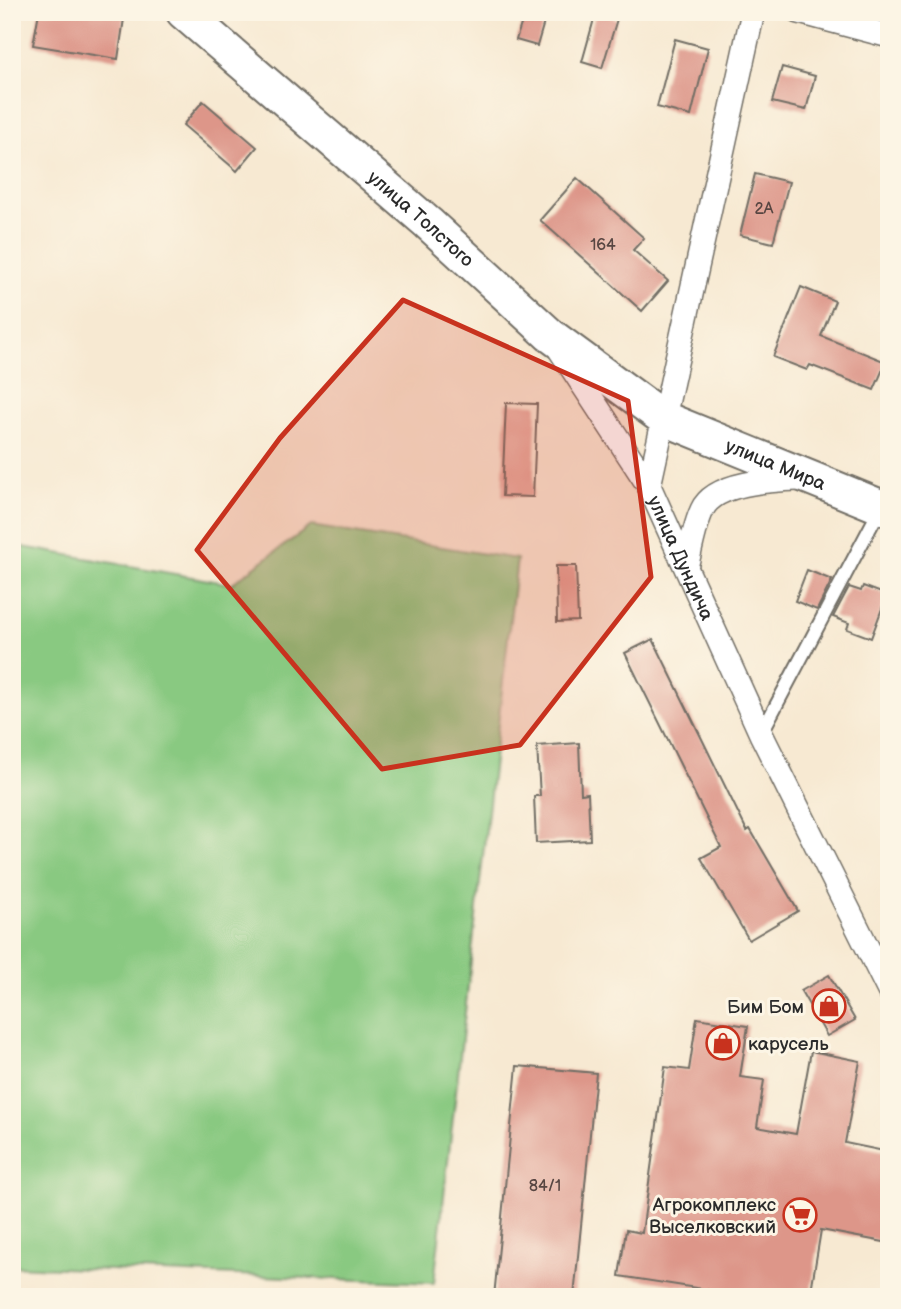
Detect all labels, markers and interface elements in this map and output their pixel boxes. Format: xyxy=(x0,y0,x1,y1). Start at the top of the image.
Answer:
street label: улица Толстого xyxy=(362,166,478,272)
house number: 2А xyxy=(754,200,774,219)
house number: 164 xyxy=(590,236,616,255)
street label: улица Мира xyxy=(722,435,829,496)
street label: улица Дундича xyxy=(642,493,718,624)
shop icon: Бим Бом xyxy=(810,987,848,1025)
place label: Бим Бом xyxy=(727,996,804,1019)
shop icon: карусель xyxy=(704,1024,742,1062)
place label: карусель xyxy=(748,1033,829,1056)
house number: 84/1 xyxy=(529,1177,561,1196)
place label: Агрокомплекс Выселковский xyxy=(649,1194,777,1239)
supermarket icon: Агрокомплекс Выселковский xyxy=(781,1196,819,1234)

